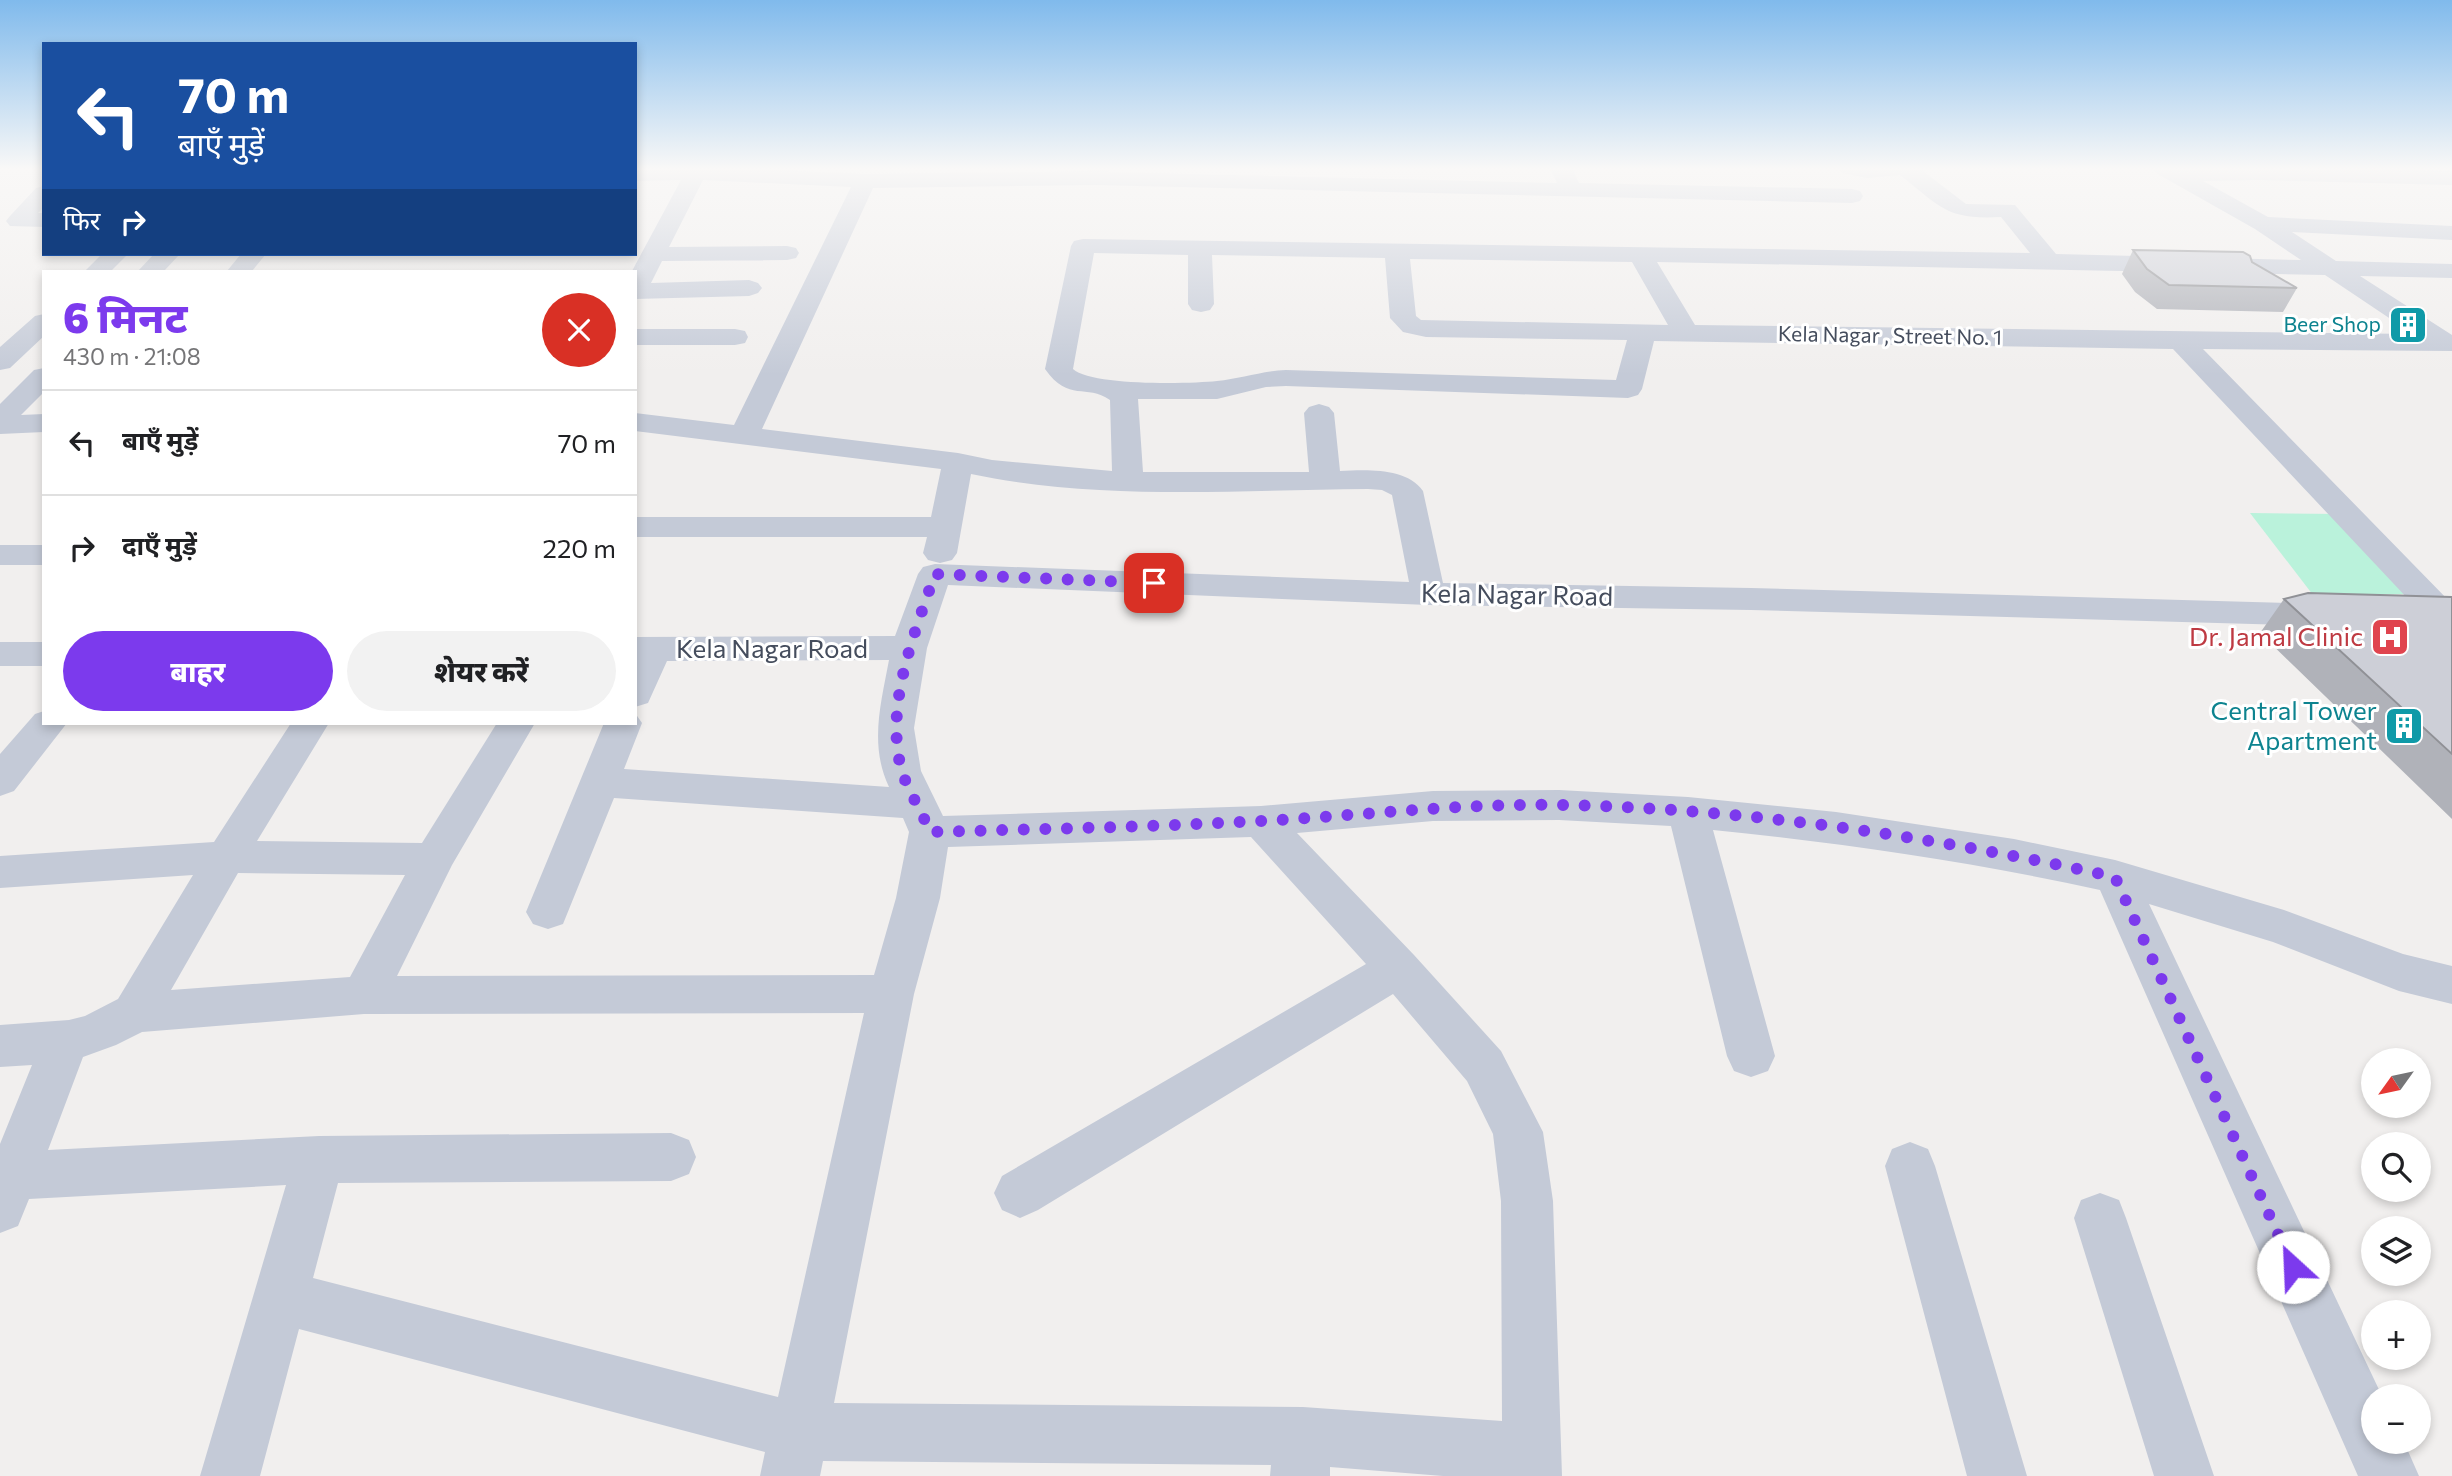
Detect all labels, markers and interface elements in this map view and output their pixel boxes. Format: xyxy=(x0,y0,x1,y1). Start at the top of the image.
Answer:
text: 70 m xyxy=(178,63,289,123)
icon: left xyxy=(63,70,154,161)
text: बाएँ मुड़ें xyxy=(178,123,265,163)
icon: right xyxy=(114,203,152,241)
text: फिर xyxy=(63,204,100,235)
text: 6 मिनट xyxy=(63,290,188,342)
button: close xyxy=(542,293,616,367)
building icon: Beer Shop xyxy=(2387,304,2429,346)
place label: Beer Shop xyxy=(2284,311,2381,336)
street label: Kela Nagar , Street No. 1 xyxy=(1778,320,2002,349)
text: 430 m · 21:08 xyxy=(63,342,201,370)
icon: left xyxy=(63,424,101,462)
text: बाएँ मुड़ें xyxy=(122,424,198,455)
text: 70 m xyxy=(558,427,616,458)
icon: right xyxy=(63,529,101,567)
text: दाएँ मुड़ें xyxy=(122,529,197,560)
text: 220 m xyxy=(543,532,616,563)
pin xyxy=(1124,553,1184,613)
icon: arrive xyxy=(1135,564,1173,602)
street label: Kela Nagar Road xyxy=(1421,576,1613,611)
hospital icon: Dr. Jamal Clinic xyxy=(2369,616,2411,658)
place label: Dr. Jamal Clinic xyxy=(2189,620,2363,651)
button: बाहर xyxy=(63,631,333,711)
button: शेयर करें xyxy=(347,631,616,711)
street label: Kela Nagar Road xyxy=(676,632,868,663)
place label: Central Tower Apartment xyxy=(2210,694,2377,755)
building icon: Central Tower Apartment xyxy=(2383,705,2425,747)
north arrow xyxy=(2361,1048,2431,1118)
map controls xyxy=(2361,1048,2431,1454)
button: search xyxy=(2361,1132,2431,1202)
button: layers xyxy=(2361,1216,2431,1286)
position arrow xyxy=(2256,1230,2330,1304)
button: + xyxy=(2361,1300,2431,1370)
button: − xyxy=(2361,1384,2431,1454)

